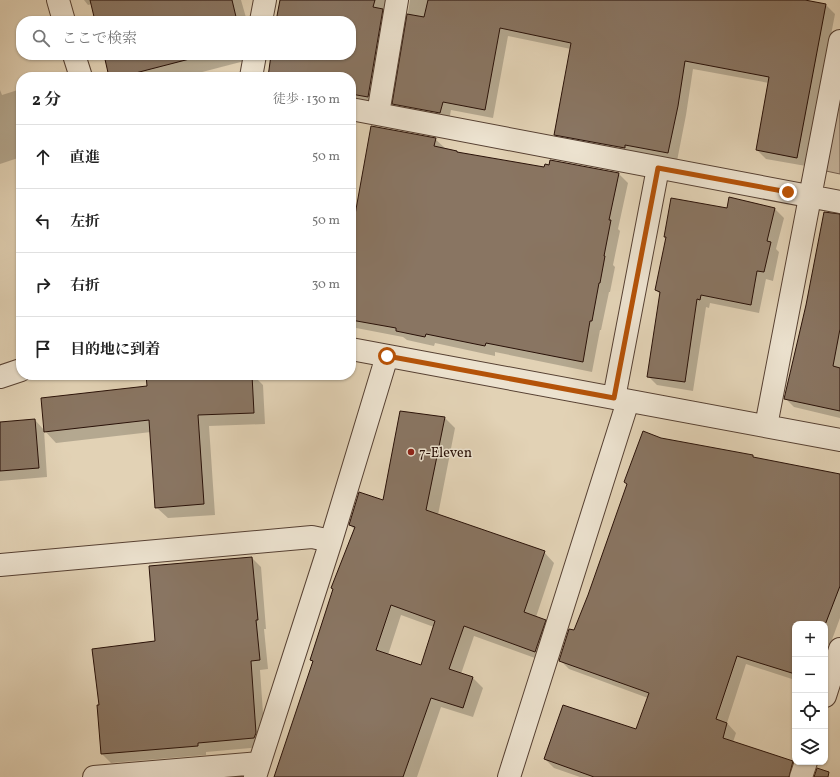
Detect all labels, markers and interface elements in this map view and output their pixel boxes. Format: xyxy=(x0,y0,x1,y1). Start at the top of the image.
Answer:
search box xyxy=(16,16,356,60)
icon: search xyxy=(30,27,52,49)
text: ここで検索 xyxy=(62,29,137,50)
text: 2 分 xyxy=(32,89,61,112)
text: 徒歩 · 130 m xyxy=(273,91,340,109)
icon: ahead xyxy=(32,146,54,168)
text: 直進 xyxy=(70,148,100,169)
text: 50 m xyxy=(312,148,340,166)
route end xyxy=(779,183,797,201)
icon: left xyxy=(32,210,54,232)
text: 左折 xyxy=(70,212,100,233)
text: 50 m xyxy=(312,212,340,230)
icon: right xyxy=(32,274,54,296)
text: 右折 xyxy=(70,276,100,297)
text: 30 m xyxy=(312,276,340,294)
icon: arrive xyxy=(32,338,54,360)
text: 目的地に到着 xyxy=(70,340,160,361)
route start xyxy=(378,347,396,365)
place label: 7-Eleven xyxy=(419,444,472,463)
marker: 7-Eleven xyxy=(406,447,416,457)
map controls xyxy=(792,621,828,765)
button: + xyxy=(792,621,828,657)
button: − xyxy=(792,657,828,693)
button: locate xyxy=(792,693,828,729)
button: layers xyxy=(792,729,828,765)

